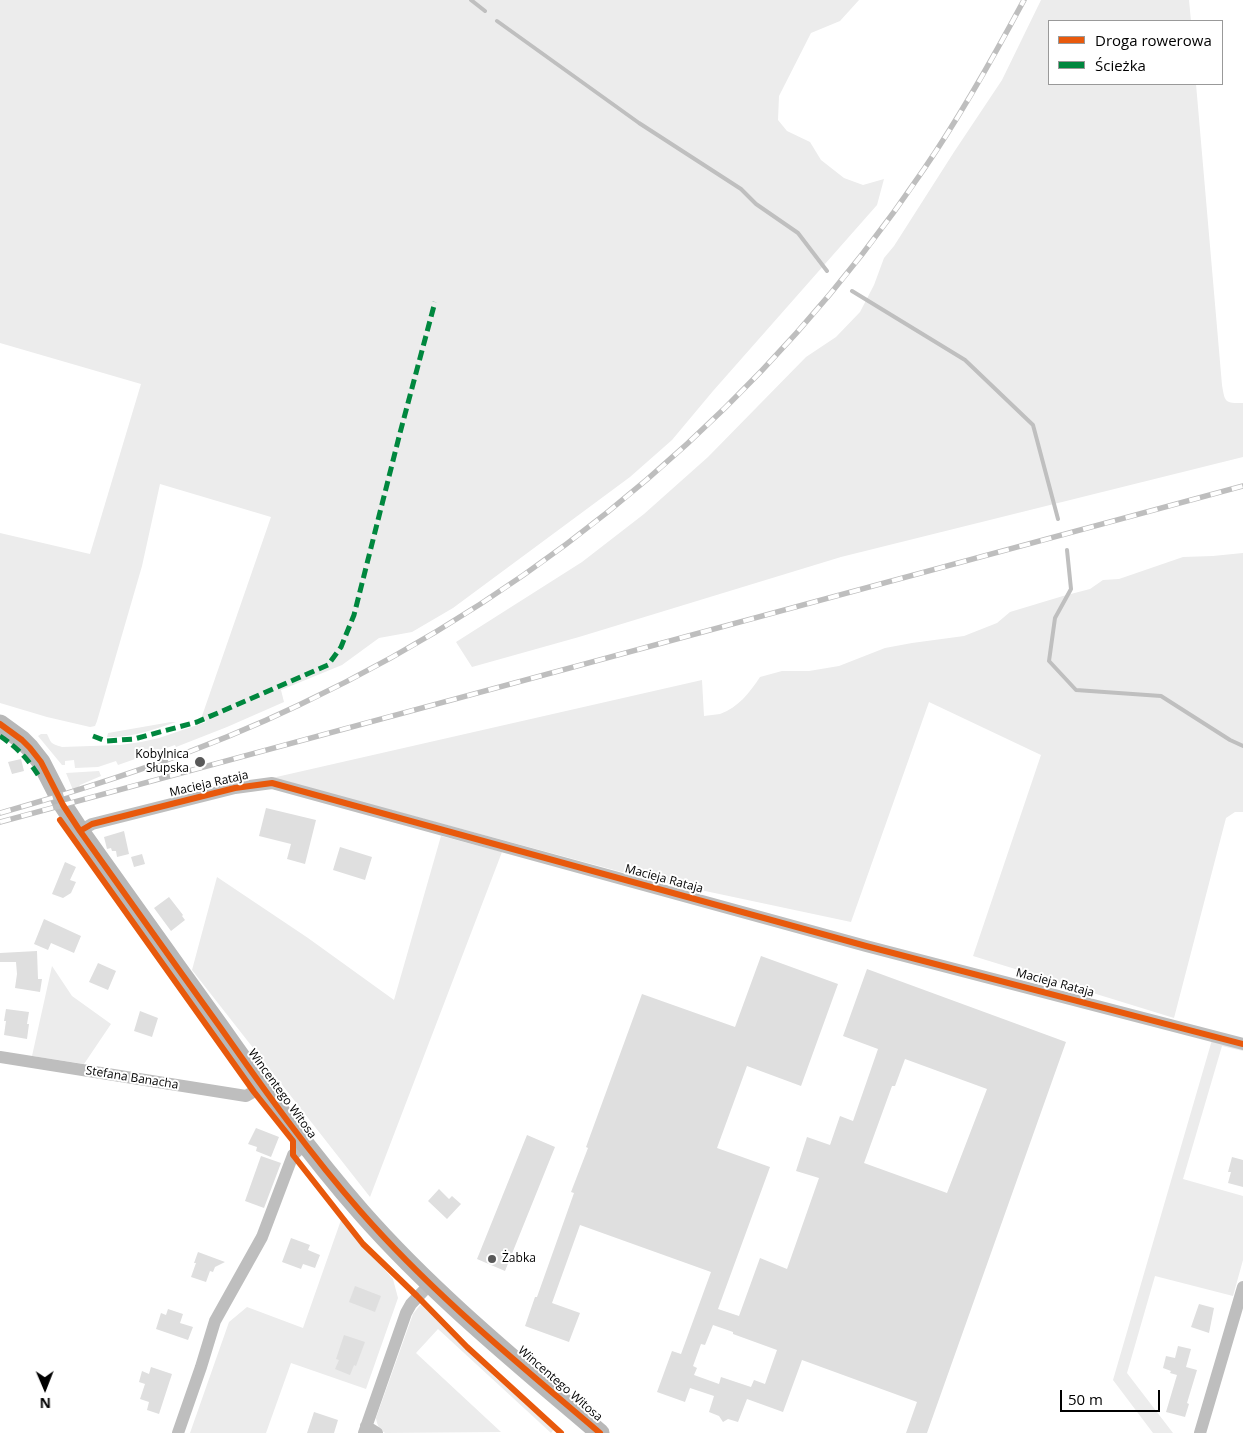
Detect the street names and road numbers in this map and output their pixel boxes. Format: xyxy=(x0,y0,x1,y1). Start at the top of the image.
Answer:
street label: Macieja Rataja xyxy=(168,768,250,800)
street label: Macieja Rataja xyxy=(623,862,705,896)
street label: Macieja Rataja xyxy=(1014,966,1096,1000)
street label: Wincentego Witosa xyxy=(245,1046,319,1142)
street label: Stefana Banacha xyxy=(85,1064,179,1092)
street label: Wincentego Witosa xyxy=(515,1343,605,1425)

